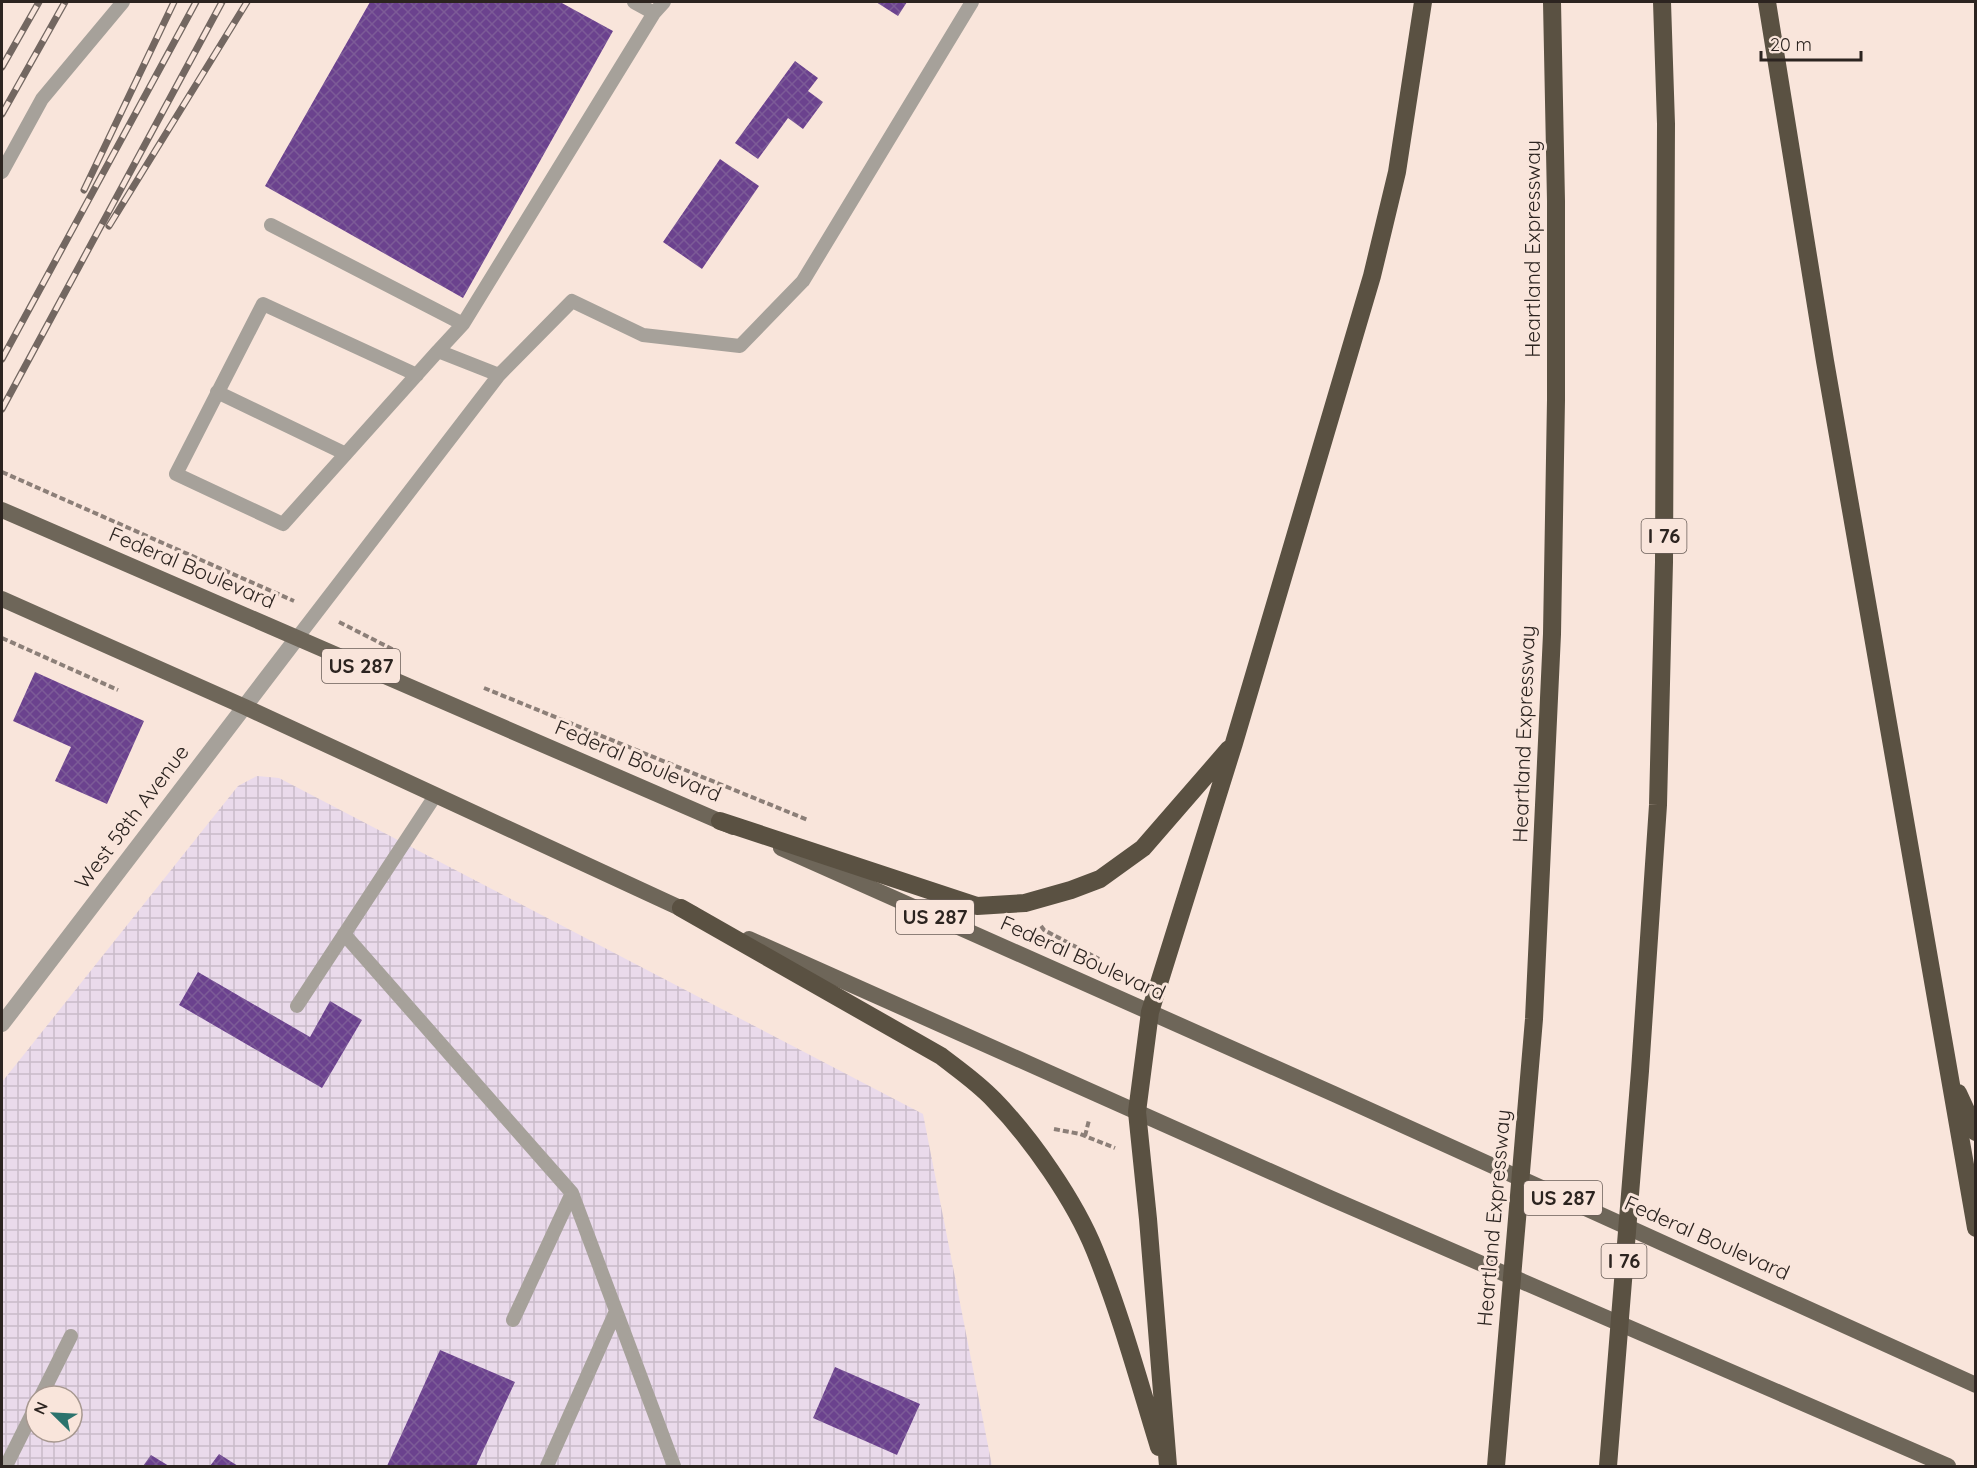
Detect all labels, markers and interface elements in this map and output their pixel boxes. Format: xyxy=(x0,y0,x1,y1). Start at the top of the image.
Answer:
scale bar xyxy=(1761,24,1862,62)
text: 20 m xyxy=(1770,33,1812,56)
street label: Heartland Expressway xyxy=(1519,140,1545,358)
road number: I 76 xyxy=(1642,519,1686,553)
street label: Federal Boulevard xyxy=(105,520,279,614)
street label: Heartland Expressway xyxy=(1506,625,1540,843)
road number: US 287 xyxy=(322,649,400,683)
street label: Federal Boulevard xyxy=(551,713,725,807)
street label: West 58th Avenue xyxy=(68,739,194,894)
road number: US 287 xyxy=(896,900,974,934)
street label: Federal Boulevard xyxy=(997,909,1170,1005)
street label: Heartland Expressway xyxy=(1471,1108,1515,1327)
road number: US 287 xyxy=(1524,1181,1602,1215)
street label: Federal Boulevard xyxy=(1621,1189,1794,1285)
road number: I 76 xyxy=(1602,1244,1646,1278)
north arrow xyxy=(24,1384,84,1444)
text: N xyxy=(29,1398,52,1417)

